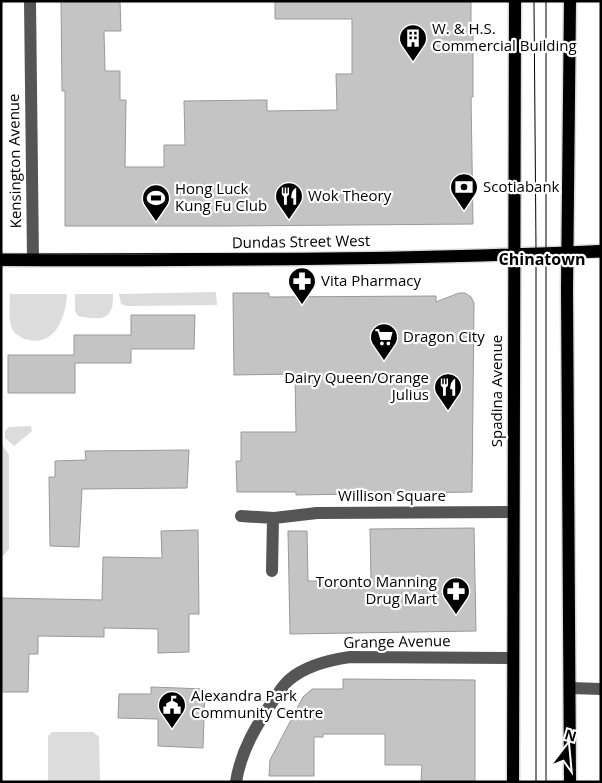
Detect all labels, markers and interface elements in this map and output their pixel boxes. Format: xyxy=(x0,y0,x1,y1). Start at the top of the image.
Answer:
place label: W. & H.S. Commercial Building xyxy=(432,18,577,55)
building icon: W. & H.S. Commercial Building xyxy=(398,23,428,62)
street label: Kensington Avenue xyxy=(3,93,25,229)
bank icon: Scotiabank xyxy=(449,172,479,211)
place label: Scotiabank xyxy=(483,176,560,196)
place label: Hong Luck Kung Fu Club xyxy=(175,178,267,215)
restaurant icon: Wok Theory xyxy=(274,181,304,220)
sports icon: Hong Luck Kung Fu Club xyxy=(141,183,171,222)
place label: Wok Theory xyxy=(308,185,392,205)
street label: Dundas Street West xyxy=(232,230,370,252)
district label: Chinatown xyxy=(499,248,585,270)
pharmacy icon: Vita Pharmacy xyxy=(287,266,317,305)
place label: Vita Pharmacy xyxy=(321,270,421,290)
supermarket icon: Dragon City xyxy=(369,322,399,361)
place label: Dragon City xyxy=(403,326,485,346)
street label: Spadina Avenue xyxy=(486,335,506,447)
place label: Dairy Queen/Orange Julius xyxy=(284,367,429,404)
restaurant icon: Dairy Queen/Orange Julius xyxy=(433,372,463,411)
street label: Willison Square xyxy=(338,485,446,505)
place label: Toronto Manning Drug Mart xyxy=(316,571,437,608)
pharmacy icon: Toronto Manning Drug Mart xyxy=(441,576,471,615)
street label: Grange Avenue xyxy=(343,630,451,652)
place label: Alexandra Park Community Centre xyxy=(191,685,323,722)
public building icon: Alexandra Park Community Centre xyxy=(157,690,187,729)
north arrow xyxy=(542,723,592,773)
text: N xyxy=(563,724,579,746)

